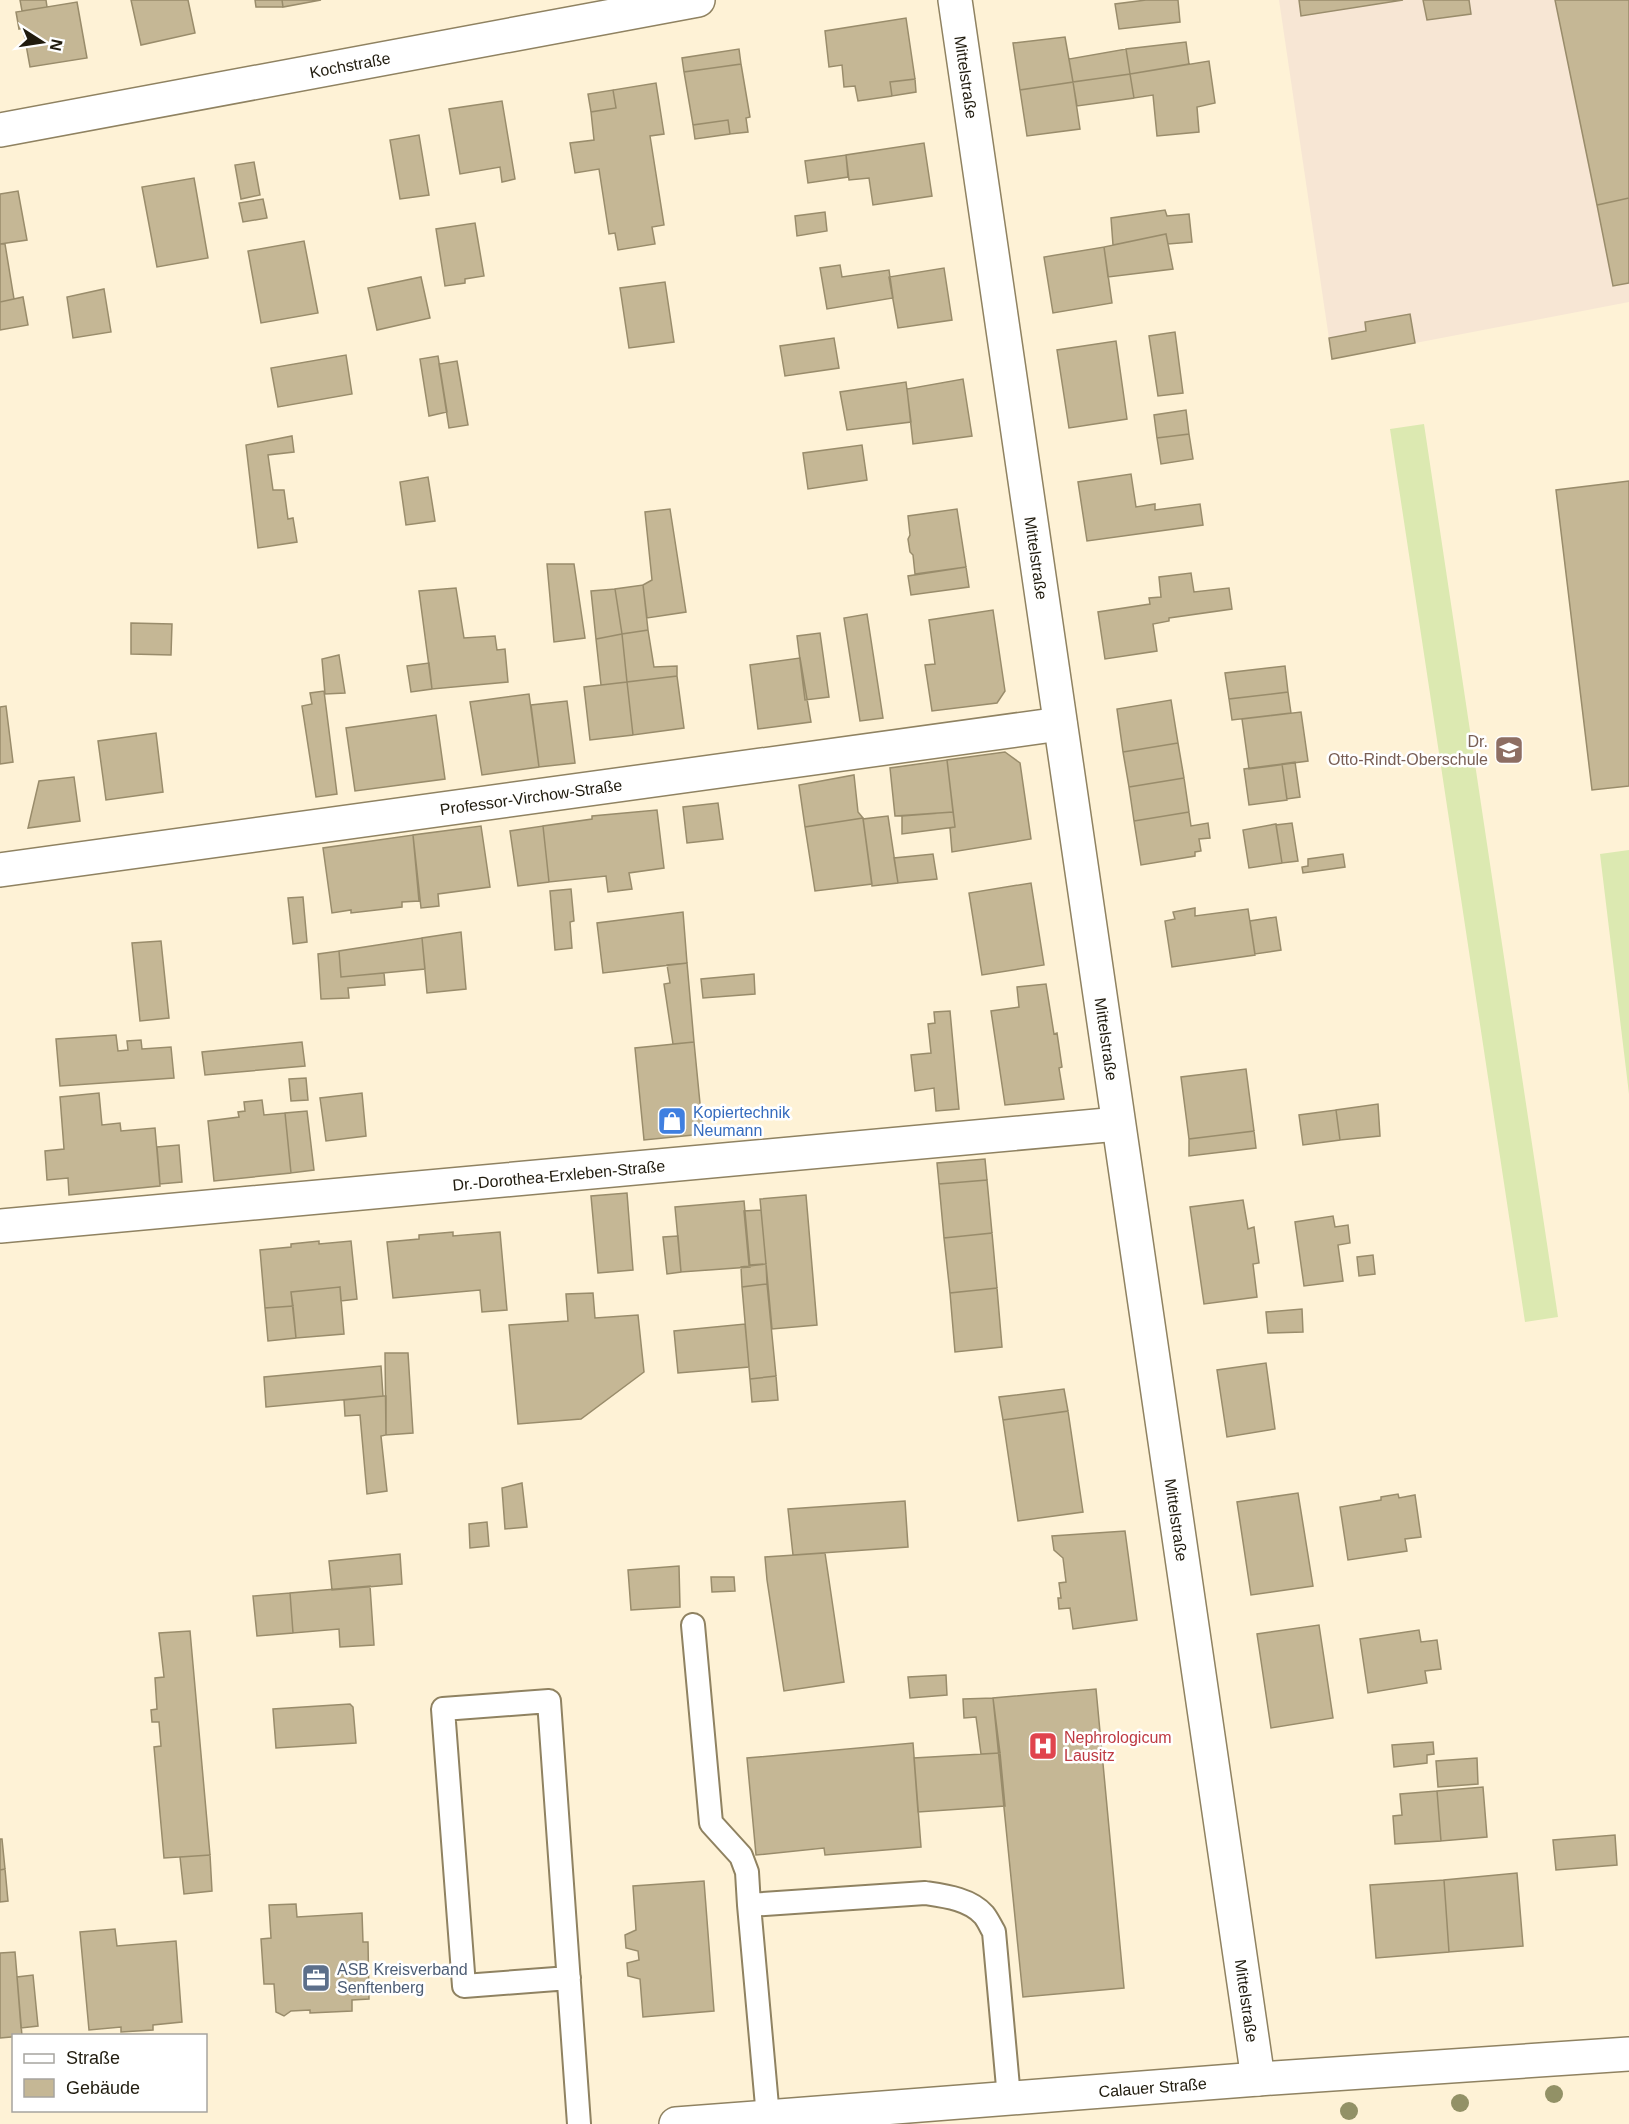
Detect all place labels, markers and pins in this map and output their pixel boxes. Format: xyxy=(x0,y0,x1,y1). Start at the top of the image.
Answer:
place label: Dr. Otto-Rindt-Oberschule xyxy=(1328,733,1488,768)
school or university icon: Dr. Otto-Rindt-Oberschule xyxy=(1493,734,1525,766)
place label: Kopiertechnik Neumann xyxy=(693,1104,791,1139)
shop icon: Kopiertechnik Neumann xyxy=(656,1105,688,1137)
place label: Nephrologicum Lausitz xyxy=(1064,1729,1172,1764)
hospital icon: Nephrologicum Lausitz xyxy=(1027,1730,1059,1762)
place label: ASB Kreisverband Senftenberg xyxy=(337,1961,468,1996)
office icon: ASB Kreisverband Senftenberg xyxy=(300,1962,332,1994)

